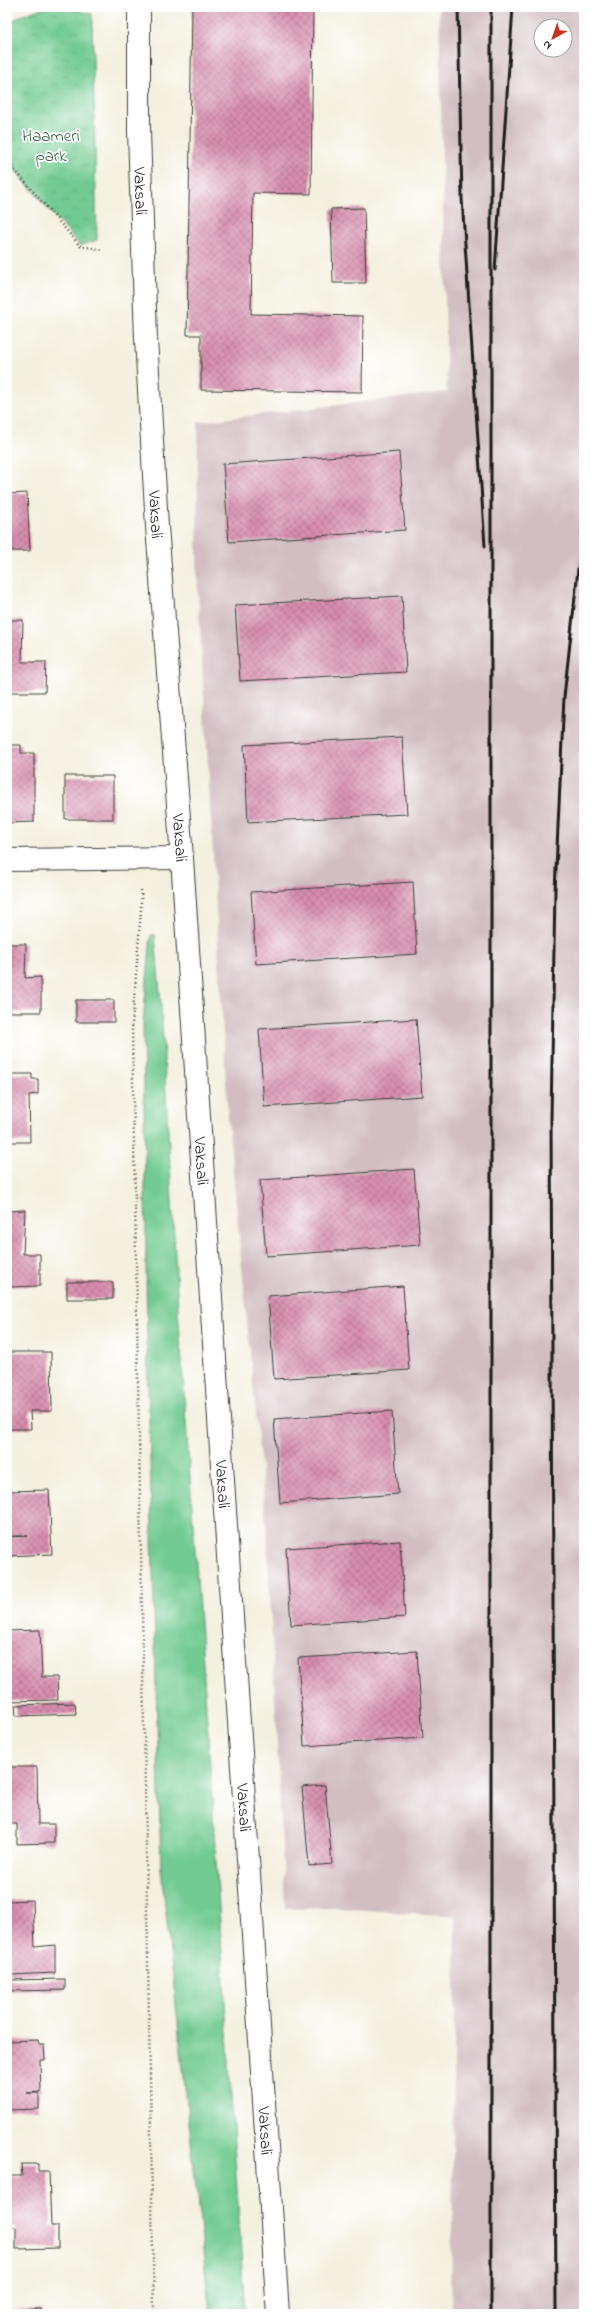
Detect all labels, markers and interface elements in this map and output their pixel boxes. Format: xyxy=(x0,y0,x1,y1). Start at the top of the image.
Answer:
north arrow xyxy=(533,18,573,58)
text: N xyxy=(539,36,555,53)
park label: Haameri park xyxy=(22,124,80,169)
street label: Vaksali xyxy=(126,165,153,216)
street label: Vaksali xyxy=(141,489,169,540)
street label: Vaksali xyxy=(165,812,193,863)
street label: Vaksali xyxy=(186,1135,215,1186)
street label: Vaksali xyxy=(208,1458,236,1509)
street label: Vaksali xyxy=(229,1782,257,1833)
street label: Vaksali xyxy=(250,2105,278,2156)

